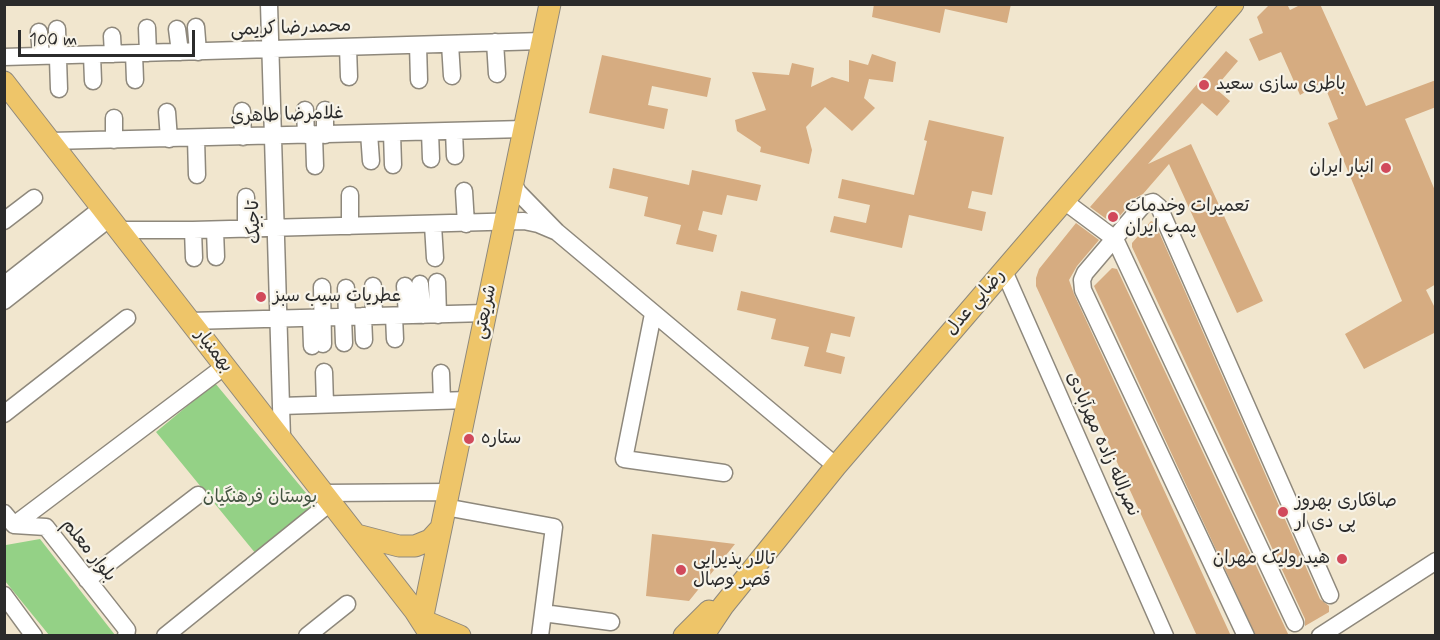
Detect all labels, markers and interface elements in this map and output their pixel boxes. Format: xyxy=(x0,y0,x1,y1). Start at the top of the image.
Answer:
street label: محمدرضا کریمی xyxy=(230,16,352,42)
scale bar xyxy=(21,18,198,56)
text: 100 m xyxy=(29,28,77,52)
place label: باطری سازی سعید xyxy=(1216,74,1346,96)
marker: باطری سازی سعید xyxy=(1197,78,1211,92)
street label: غلامرضا طاهری xyxy=(230,103,344,129)
place label: انبار ایران xyxy=(1309,157,1374,179)
marker: انبار ایران xyxy=(1379,161,1393,175)
place label: تعمیرات وخدمات پمپ ایران xyxy=(1125,196,1249,238)
street label: تاجیک xyxy=(243,200,267,244)
marker: تعمیرات وخدمات پمپ ایران xyxy=(1106,210,1120,224)
street label: رضایی عدل xyxy=(941,265,1011,341)
street label: شریعتی xyxy=(470,283,502,341)
place label: عطریات سیب سبز xyxy=(273,286,401,308)
marker: عطریات سیب سبز xyxy=(254,290,268,304)
street label: بهمنیار xyxy=(189,325,237,377)
street label: نصرالله زاده مهرآبادی xyxy=(1060,369,1144,521)
place label: ستاره xyxy=(481,428,521,450)
marker: ستاره xyxy=(462,432,476,446)
park label: بوستان فرهنگیان xyxy=(203,487,317,509)
place label: صافکاری بهروز پی دی ار xyxy=(1295,491,1397,534)
marker: صافکاری بهروز پی دی ار xyxy=(1276,505,1290,519)
street label: بلوار معلم xyxy=(56,515,120,587)
place label: هیدرولیک مهران xyxy=(1213,548,1330,570)
place label: تالار پذیرایی قصر وصال xyxy=(693,549,775,592)
marker: هیدرولیک مهران xyxy=(1335,552,1349,566)
marker: تالار پذیرایی قصر وصال xyxy=(674,563,688,577)

